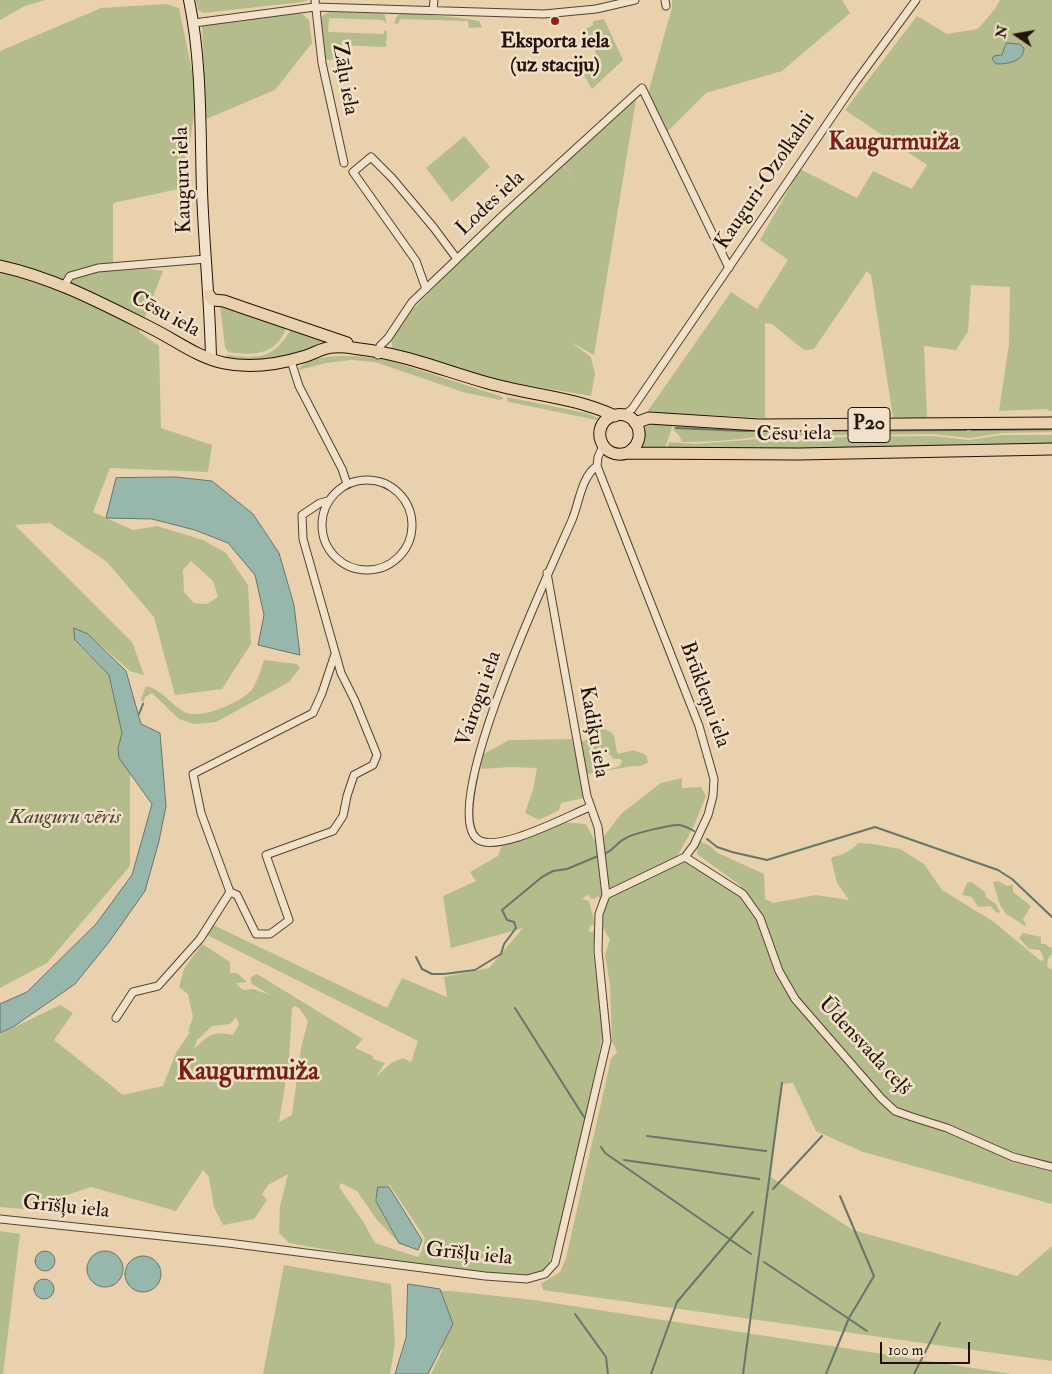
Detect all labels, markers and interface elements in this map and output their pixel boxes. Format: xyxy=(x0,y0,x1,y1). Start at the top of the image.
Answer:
north arrow xyxy=(992,10,1042,60)
marker: Eksporta iela (uz staciju) xyxy=(549,15,561,27)
text: N xyxy=(992,24,1011,40)
place label: Eksporta iela (uz staciju) xyxy=(501,29,609,79)
street label: Zāļu iela xyxy=(325,41,363,117)
street label: Kauguri-Ozolkalni xyxy=(711,107,821,255)
street label: Kauguru iela xyxy=(170,126,198,234)
district label: Kaugurmuiža xyxy=(828,130,960,158)
street label: Lodes iela xyxy=(452,166,530,242)
street label: Cēsu iela xyxy=(126,286,204,344)
road number: P20 xyxy=(848,408,890,442)
street label: Cēsu iela xyxy=(756,422,832,448)
street label: Brūkleņu iela xyxy=(673,639,735,751)
street label: Vairogu iela xyxy=(452,648,508,750)
street label: Kadiķu iela xyxy=(573,684,613,780)
park label: Kauguru vēris xyxy=(9,805,121,831)
street label: Ūdensvada ceļš xyxy=(812,993,916,1101)
district label: Kaugurmuiža xyxy=(177,1057,319,1089)
street label: Grīšļu iela xyxy=(21,1191,111,1225)
street label: Grīšļu iela xyxy=(424,1238,514,1272)
scale bar xyxy=(882,1332,972,1364)
text: 100 m xyxy=(888,1341,923,1360)

